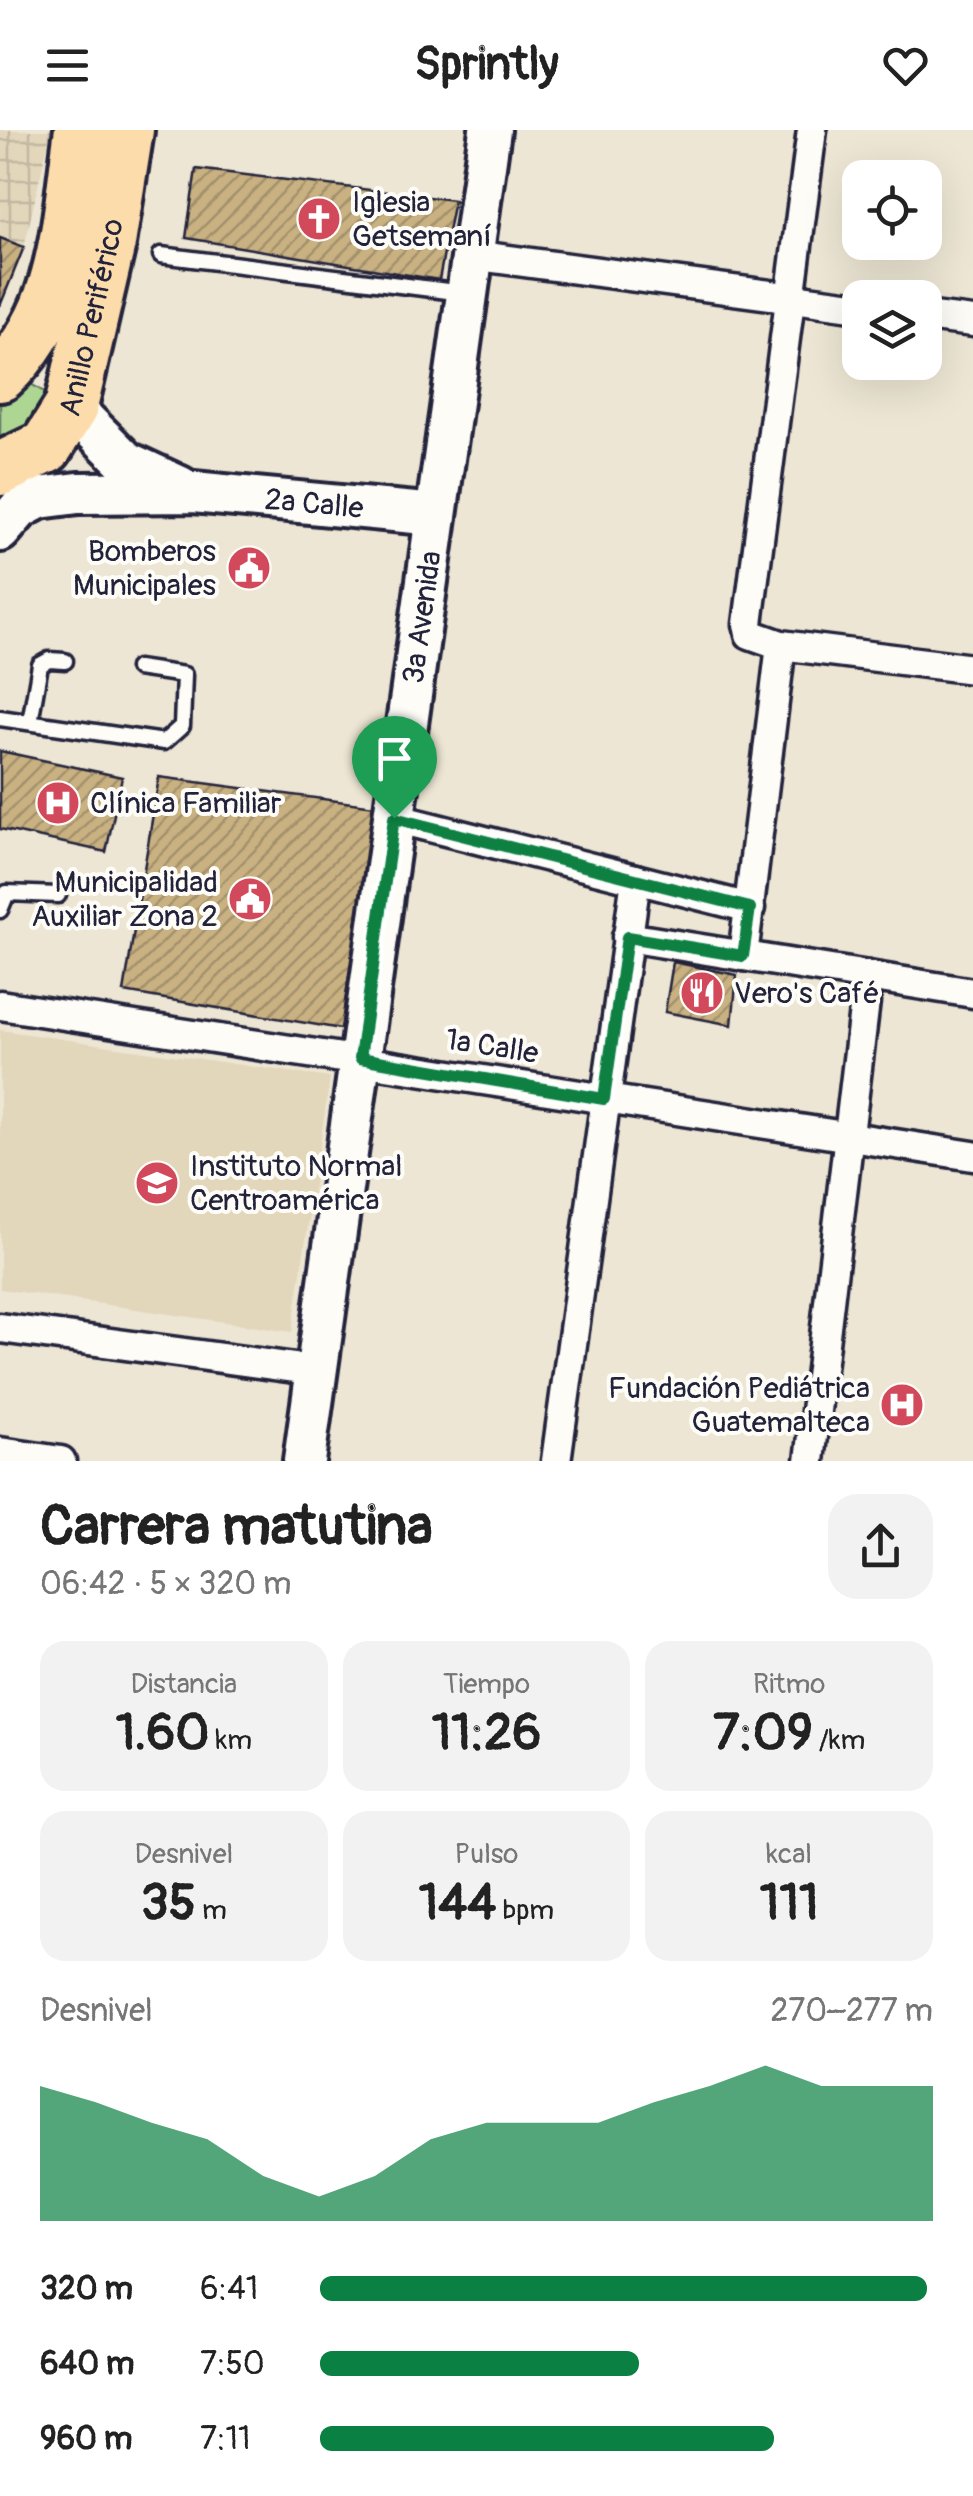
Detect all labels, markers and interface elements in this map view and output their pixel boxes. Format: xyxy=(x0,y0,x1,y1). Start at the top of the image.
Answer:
text: Sprintly xyxy=(414,37,559,93)
icon: menu xyxy=(40,38,95,93)
icon: heart xyxy=(878,38,933,93)
map controls xyxy=(842,160,942,380)
button: locate xyxy=(842,160,942,260)
place label: Iglesia Getsemaní xyxy=(352,184,492,255)
church icon: Iglesia Getsemaní xyxy=(296,196,342,242)
street label: Anillo Periférico xyxy=(51,216,132,420)
button: layers xyxy=(842,280,942,380)
street label: 2a Calle xyxy=(263,481,365,527)
place label: Bomberos Municipales xyxy=(73,533,216,604)
public building icon: Bomberos Municipales xyxy=(226,545,272,591)
street label: 3a Avenida xyxy=(395,549,450,686)
pin xyxy=(352,716,437,819)
icon: arrive xyxy=(367,731,422,786)
hospital icon: Clínica Familiar xyxy=(35,780,81,826)
place label: Clínica Familiar xyxy=(90,785,282,822)
place label: Municipalidad Auxiliar Zona 2 xyxy=(31,864,218,935)
public building icon: Municipalidad Auxiliar Zona 2 xyxy=(227,876,273,922)
restaurant icon: Vero's Café xyxy=(679,970,725,1016)
place label: Vero's Café xyxy=(734,975,879,1012)
street label: 1a Calle xyxy=(443,1021,541,1072)
place label: Instituto Normal Centroamérica xyxy=(190,1148,402,1219)
school or university icon: Instituto Normal Centroamérica xyxy=(134,1160,180,1206)
place label: Fundación Pediátrica Guatemalteca xyxy=(608,1370,870,1441)
hospital icon: Fundación Pediátrica Guatemalteca xyxy=(879,1382,925,1428)
text: Carrera matutina xyxy=(40,1492,433,1561)
button: share xyxy=(828,1494,933,1599)
text: 06:42 · 5 × 320 m xyxy=(40,1564,292,1604)
text: Distancia xyxy=(131,1667,237,1702)
text: Tiempo xyxy=(443,1667,530,1702)
text: Ritmo xyxy=(753,1667,825,1702)
text: 1.60 xyxy=(116,1702,209,1765)
text: 11:26 xyxy=(432,1702,541,1765)
text: 7:09 xyxy=(713,1702,813,1765)
text: km xyxy=(209,1723,252,1758)
text: /km xyxy=(813,1723,865,1758)
text: Desnivel xyxy=(135,1837,233,1872)
text: Pulso xyxy=(455,1837,518,1872)
text: kcal xyxy=(766,1837,812,1872)
text: 35 xyxy=(141,1872,196,1935)
text: 144 xyxy=(419,1872,496,1935)
text: 111 xyxy=(760,1872,818,1935)
text: m xyxy=(196,1893,227,1928)
text: bpm xyxy=(496,1893,554,1928)
text: Desnivel xyxy=(40,1991,153,2031)
text: 270–277 m xyxy=(770,1991,933,2031)
text: 320 m xyxy=(40,2269,133,2309)
text: 6:41 xyxy=(200,2269,258,2309)
text: 640 m xyxy=(40,2344,134,2384)
text: 7:50 xyxy=(200,2344,265,2384)
text: 960 m xyxy=(40,2419,132,2459)
text: 7:11 xyxy=(200,2419,251,2459)

